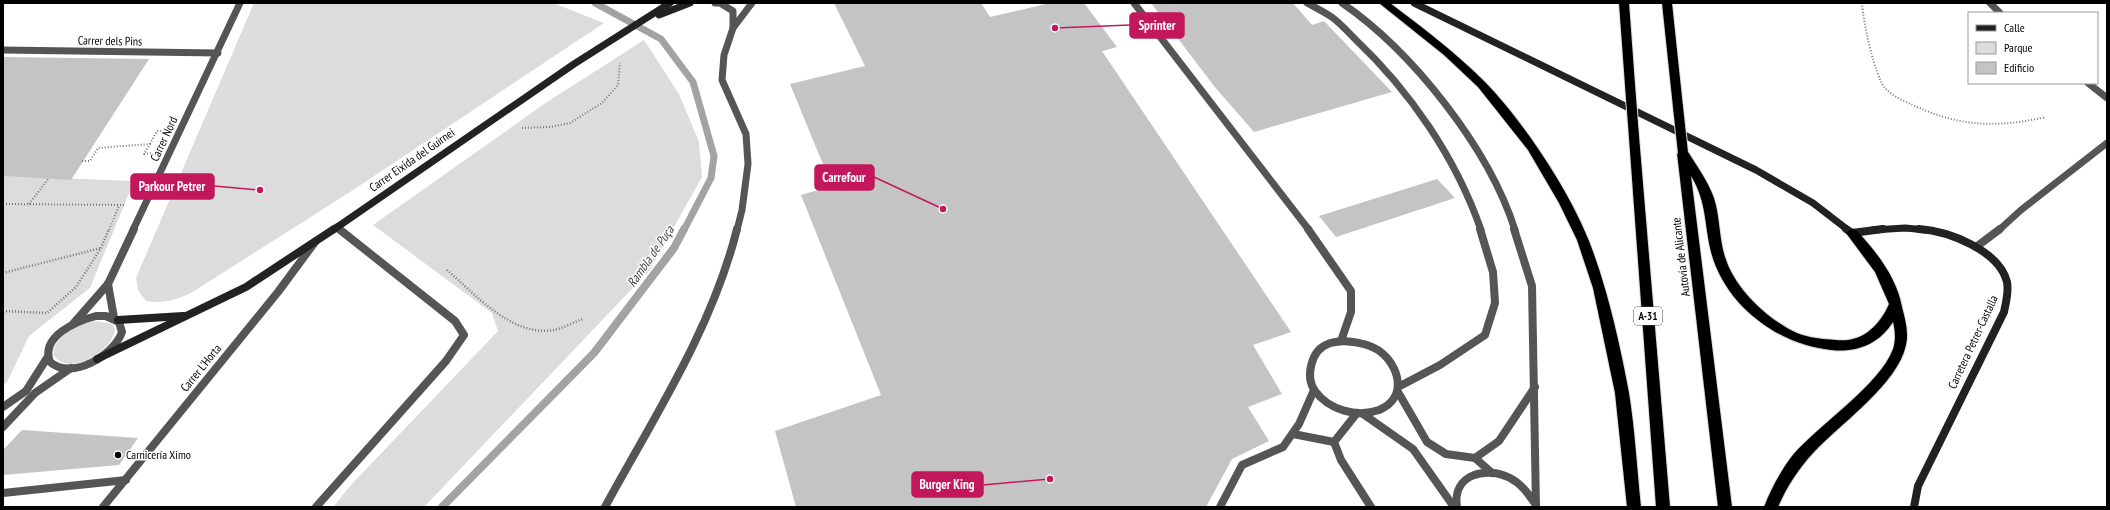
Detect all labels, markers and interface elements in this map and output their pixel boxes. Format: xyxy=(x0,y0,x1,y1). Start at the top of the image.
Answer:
legend xyxy=(1968,12,2098,84)
callout: Sprinter xyxy=(1130,13,1184,38)
text: Sprinter xyxy=(1138,17,1176,34)
text: Calle xyxy=(2004,20,2025,35)
street label: Carrer dels Pins xyxy=(78,32,142,49)
text: Parque xyxy=(2004,40,2033,55)
text: Edificio xyxy=(2004,60,2034,75)
street label: Carrer Nord xyxy=(147,114,180,164)
street label: Carrer Eixida del Guirnei xyxy=(366,125,457,195)
callout: Carrefour xyxy=(815,165,874,190)
text: Carrefour xyxy=(822,169,866,186)
callout: Parkour Petrer xyxy=(131,174,214,199)
text: Parkour Petrer xyxy=(139,178,206,195)
street label: Autovía de Alicante xyxy=(1668,217,1693,298)
water label: Rambla de Puça xyxy=(623,222,678,290)
street label: Carretera Petrer-Castalla xyxy=(1944,292,2001,391)
road number: A-31 xyxy=(1634,307,1662,325)
street label: Carrer L'Horta xyxy=(177,341,224,394)
place label: Carnicería Ximo xyxy=(126,447,191,462)
marker: Carnicería Ximo xyxy=(113,450,123,460)
callout: Burger King xyxy=(912,472,983,497)
text: Burger King xyxy=(919,476,975,493)

